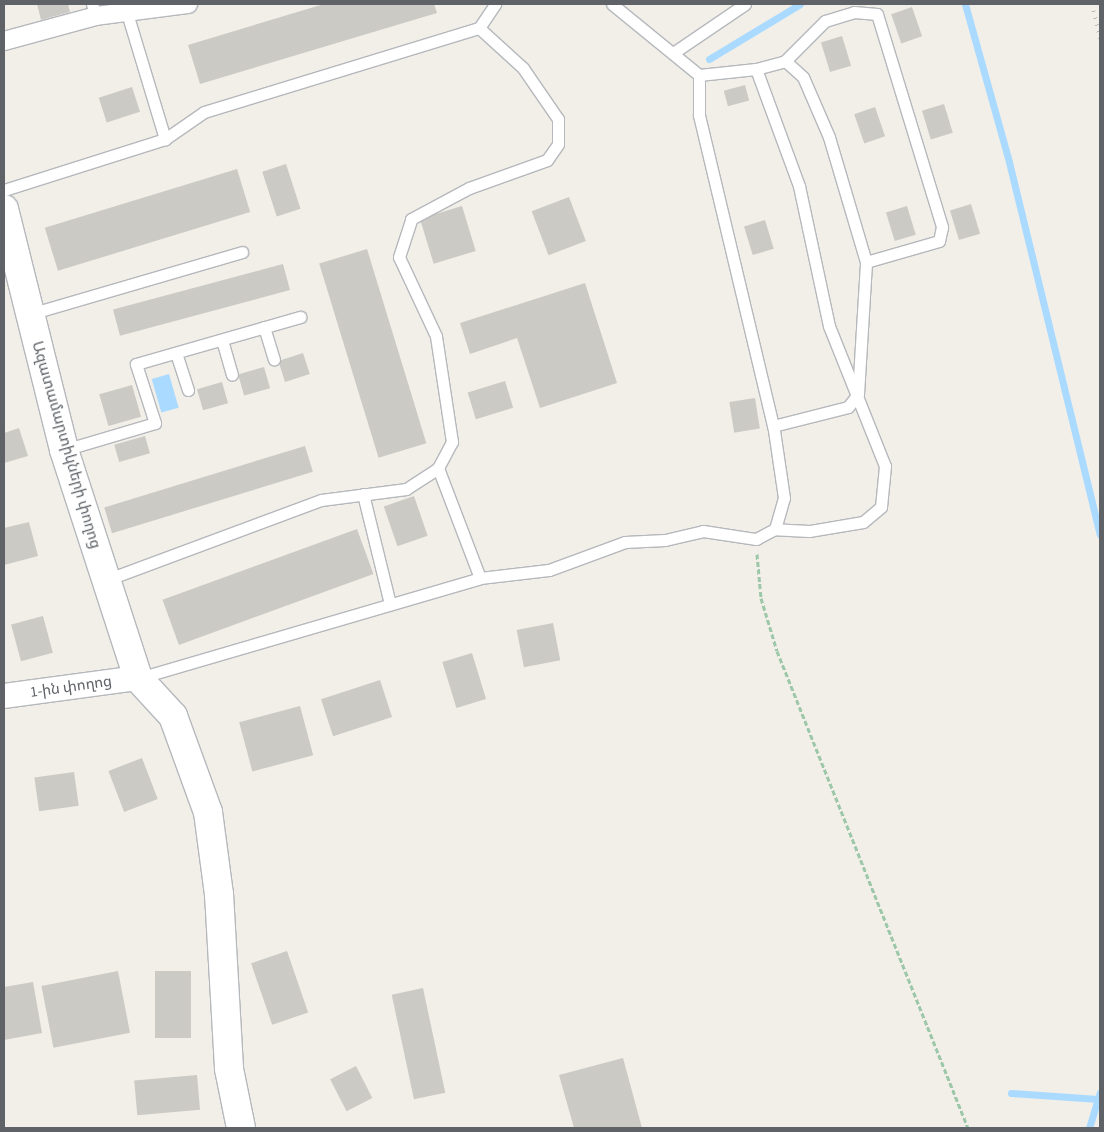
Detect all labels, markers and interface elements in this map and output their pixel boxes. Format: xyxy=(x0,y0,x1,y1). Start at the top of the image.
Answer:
street label: Ազատամարտիկների փողոց xyxy=(28,339,104,551)
street label: 1-ին փողոց xyxy=(29,672,113,702)

